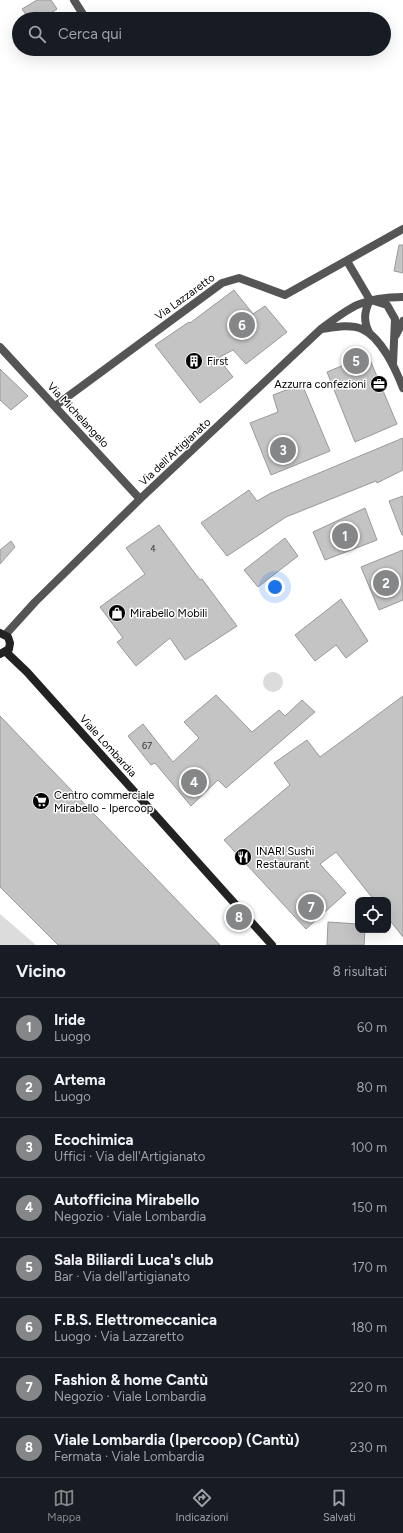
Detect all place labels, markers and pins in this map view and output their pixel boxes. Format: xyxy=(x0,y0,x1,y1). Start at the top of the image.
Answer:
pin: 6 xyxy=(229,310,255,340)
pin: 5 xyxy=(343,346,369,376)
building icon: First xyxy=(184,351,204,371)
place label: First xyxy=(207,355,229,368)
office icon: Azzurra confezioni xyxy=(369,374,389,394)
place label: Azzurra confezioni xyxy=(274,378,366,391)
pin: 3 xyxy=(270,435,296,465)
pin: 1 xyxy=(332,521,358,551)
pin: 2 xyxy=(373,568,399,598)
shop icon: Mirabello Mobili xyxy=(107,603,127,623)
place label: Mirabello Mobili xyxy=(130,607,207,620)
pin: 4 xyxy=(181,767,207,797)
place label: Centro commerciale Mirabello - Ipercoop xyxy=(54,789,154,815)
supermarket icon: Centro commerciale Mirabello - Ipercoop xyxy=(31,791,51,811)
place label: INARI Sushi Restaurant xyxy=(256,845,314,871)
restaurant icon: INARI Sushi Restaurant xyxy=(233,847,253,867)
pin: 7 xyxy=(298,892,324,922)
pin: 8 xyxy=(226,902,252,932)

